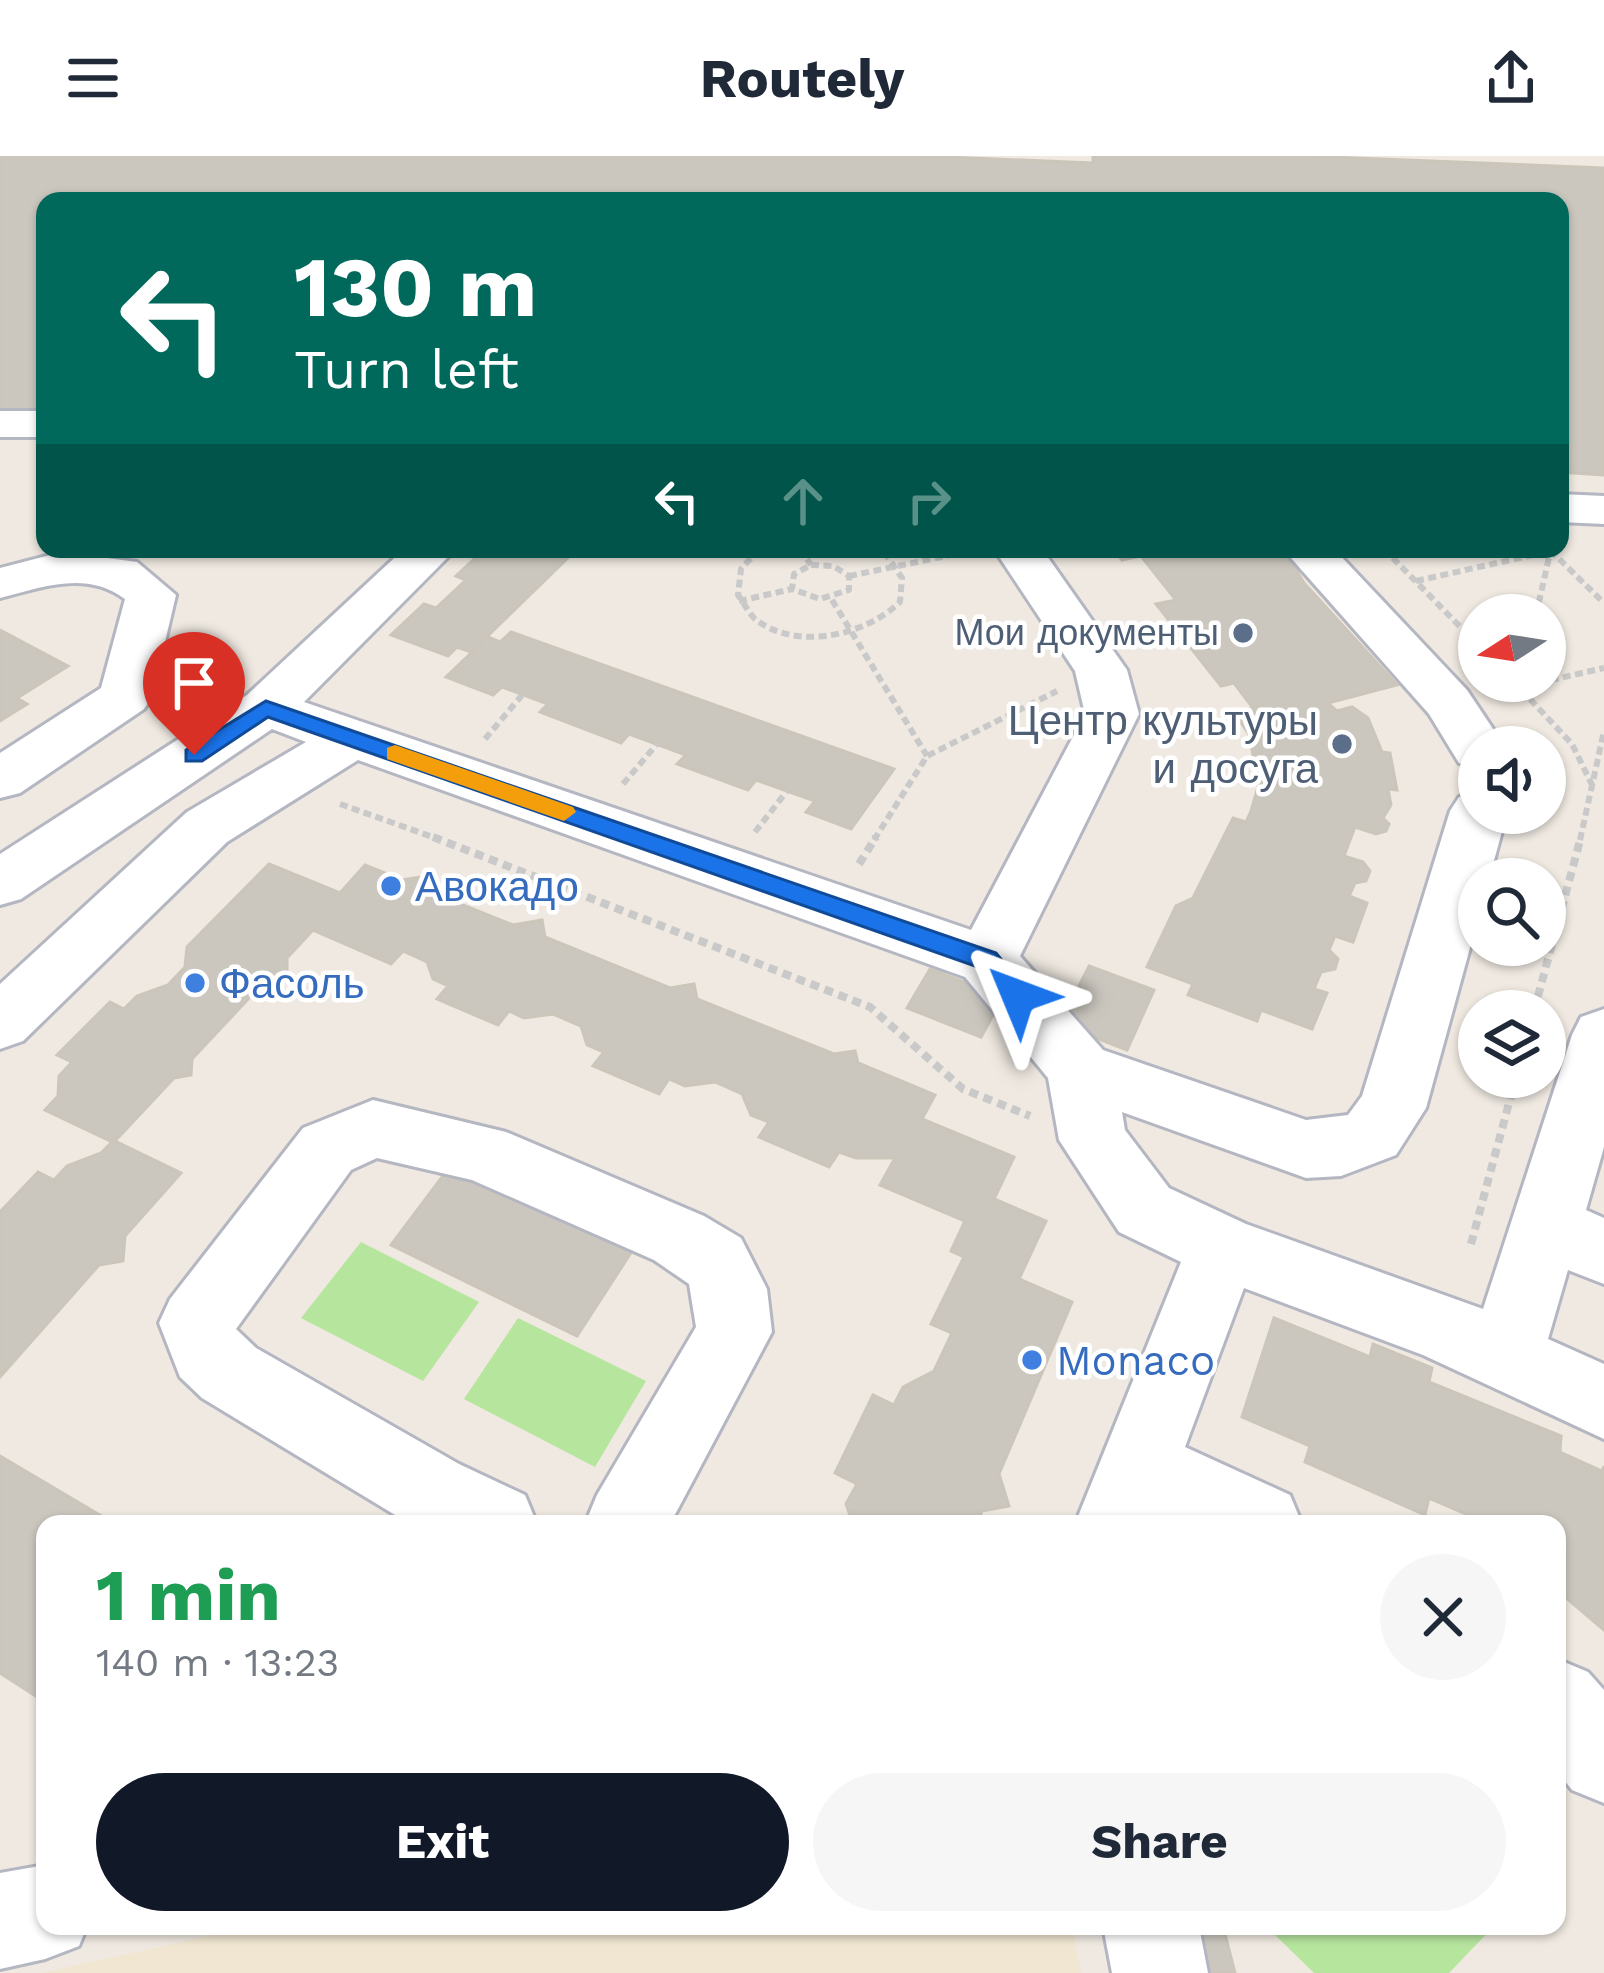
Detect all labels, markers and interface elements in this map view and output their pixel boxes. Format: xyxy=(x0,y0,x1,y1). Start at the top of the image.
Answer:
icon: menu xyxy=(60,45,126,111)
icon: share xyxy=(1478,45,1544,111)
text: Routely xyxy=(700,47,904,110)
text: 130 m xyxy=(294,238,537,336)
icon: left xyxy=(96,240,252,396)
text: Turn left xyxy=(294,338,519,401)
icon: left xyxy=(644,468,710,534)
icon: ahead xyxy=(770,468,836,534)
icon: right xyxy=(896,468,962,534)
north arrow xyxy=(1458,594,1566,702)
map controls xyxy=(1458,594,1566,1098)
place label: Мои документы xyxy=(954,612,1219,654)
marker: Мои документы xyxy=(1230,620,1256,646)
pin xyxy=(143,632,245,755)
icon: arrive xyxy=(161,650,227,716)
place label: Центр культуры и досуга xyxy=(1008,696,1319,793)
button: sound xyxy=(1458,726,1566,834)
marker: Центр культуры и досуга xyxy=(1329,731,1355,757)
button: search xyxy=(1458,858,1566,966)
place label: Авокадо xyxy=(415,862,579,911)
marker: Авокадо xyxy=(378,873,404,899)
position arrow xyxy=(955,933,1081,1059)
place label: Фасоль xyxy=(219,959,365,1008)
marker: Фасоль xyxy=(182,970,208,996)
button: layers xyxy=(1458,990,1566,1098)
place label: Monaco xyxy=(1056,1336,1215,1385)
marker: Monaco xyxy=(1019,1347,1045,1373)
text: 1 min xyxy=(96,1553,281,1637)
button: close xyxy=(1380,1554,1506,1680)
text: 140 m · 13:23 xyxy=(96,1640,339,1685)
button: Exit xyxy=(96,1773,789,1911)
button: Share xyxy=(813,1773,1506,1911)

